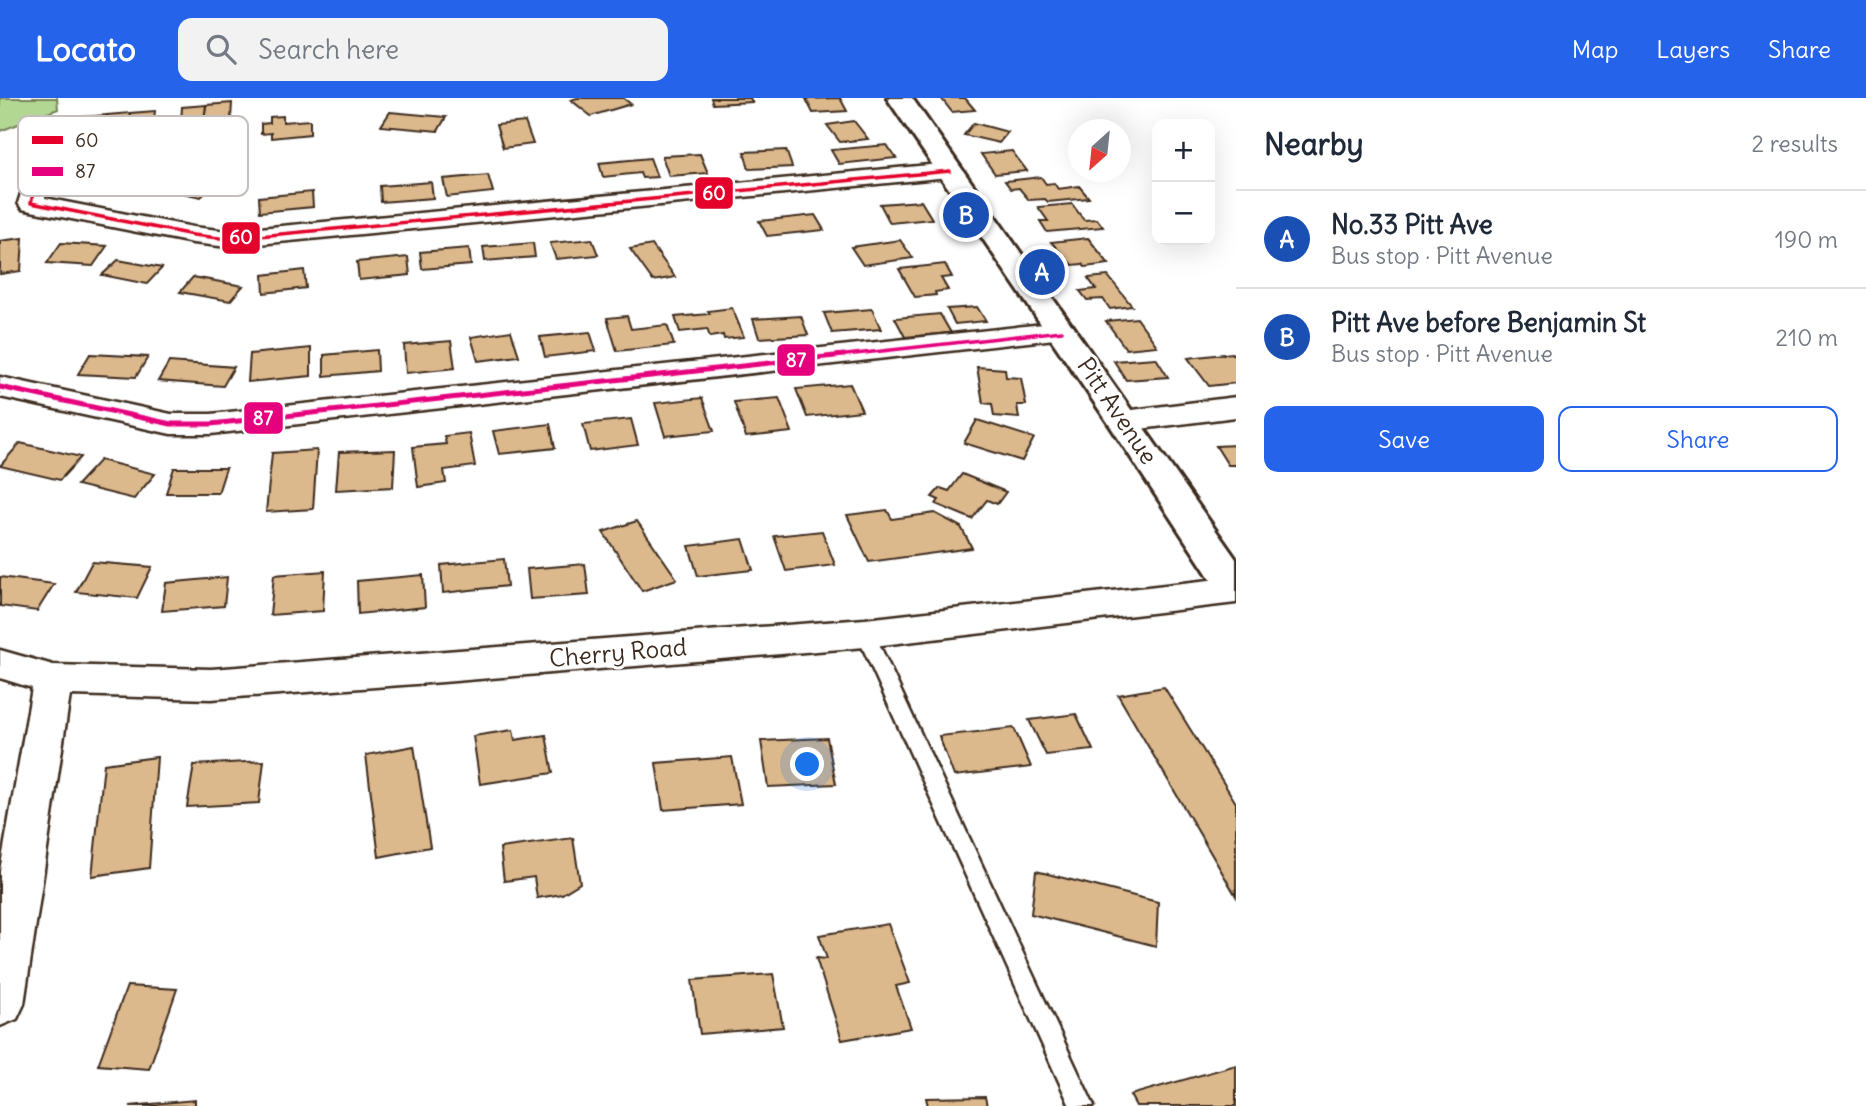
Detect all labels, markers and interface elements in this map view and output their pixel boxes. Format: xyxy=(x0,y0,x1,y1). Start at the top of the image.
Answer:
search box xyxy=(178,18,668,81)
text: Locato xyxy=(35,28,136,70)
icon: search xyxy=(202,30,240,68)
text: Search here xyxy=(258,33,399,66)
text: Map xyxy=(1572,34,1618,64)
text: Layers xyxy=(1656,34,1730,64)
text: Share xyxy=(1768,34,1831,64)
legend xyxy=(18,116,248,196)
north arrow xyxy=(1068,119,1131,182)
map controls xyxy=(1152,119,1215,245)
button: + xyxy=(1152,119,1215,182)
text: Nearby xyxy=(1264,125,1364,163)
text: 60 xyxy=(75,128,98,152)
text: 2 results xyxy=(1752,129,1838,158)
text: 87 xyxy=(75,159,95,183)
line badge: 60 xyxy=(694,176,734,210)
text: 60 xyxy=(702,181,726,205)
button: − xyxy=(1152,182,1215,245)
pin: B xyxy=(943,189,989,241)
text: No.33 Pitt Ave xyxy=(1331,208,1493,241)
line badge: 60 xyxy=(221,221,261,255)
text: 60 xyxy=(229,225,253,249)
text: A xyxy=(1280,225,1294,254)
text: 190 m xyxy=(1775,225,1838,254)
text: Bus stop · Pitt Avenue xyxy=(1331,241,1553,270)
pin: A xyxy=(1019,246,1065,298)
text: Pitt Ave before Benjamin St xyxy=(1331,306,1646,339)
text: B xyxy=(1279,323,1295,352)
text: 210 m xyxy=(1775,323,1838,352)
text: Bus stop · Pitt Avenue xyxy=(1331,339,1553,368)
line badge: 87 xyxy=(776,343,816,377)
text: 87 xyxy=(786,348,807,372)
street label: Pitt Avenue xyxy=(1071,351,1164,469)
line badge: 87 xyxy=(243,401,284,435)
text: 87 xyxy=(253,406,274,430)
button: Save xyxy=(1264,406,1544,472)
button: Share xyxy=(1558,406,1838,472)
street label: Cherry Road xyxy=(548,631,688,673)
your location xyxy=(790,747,824,781)

